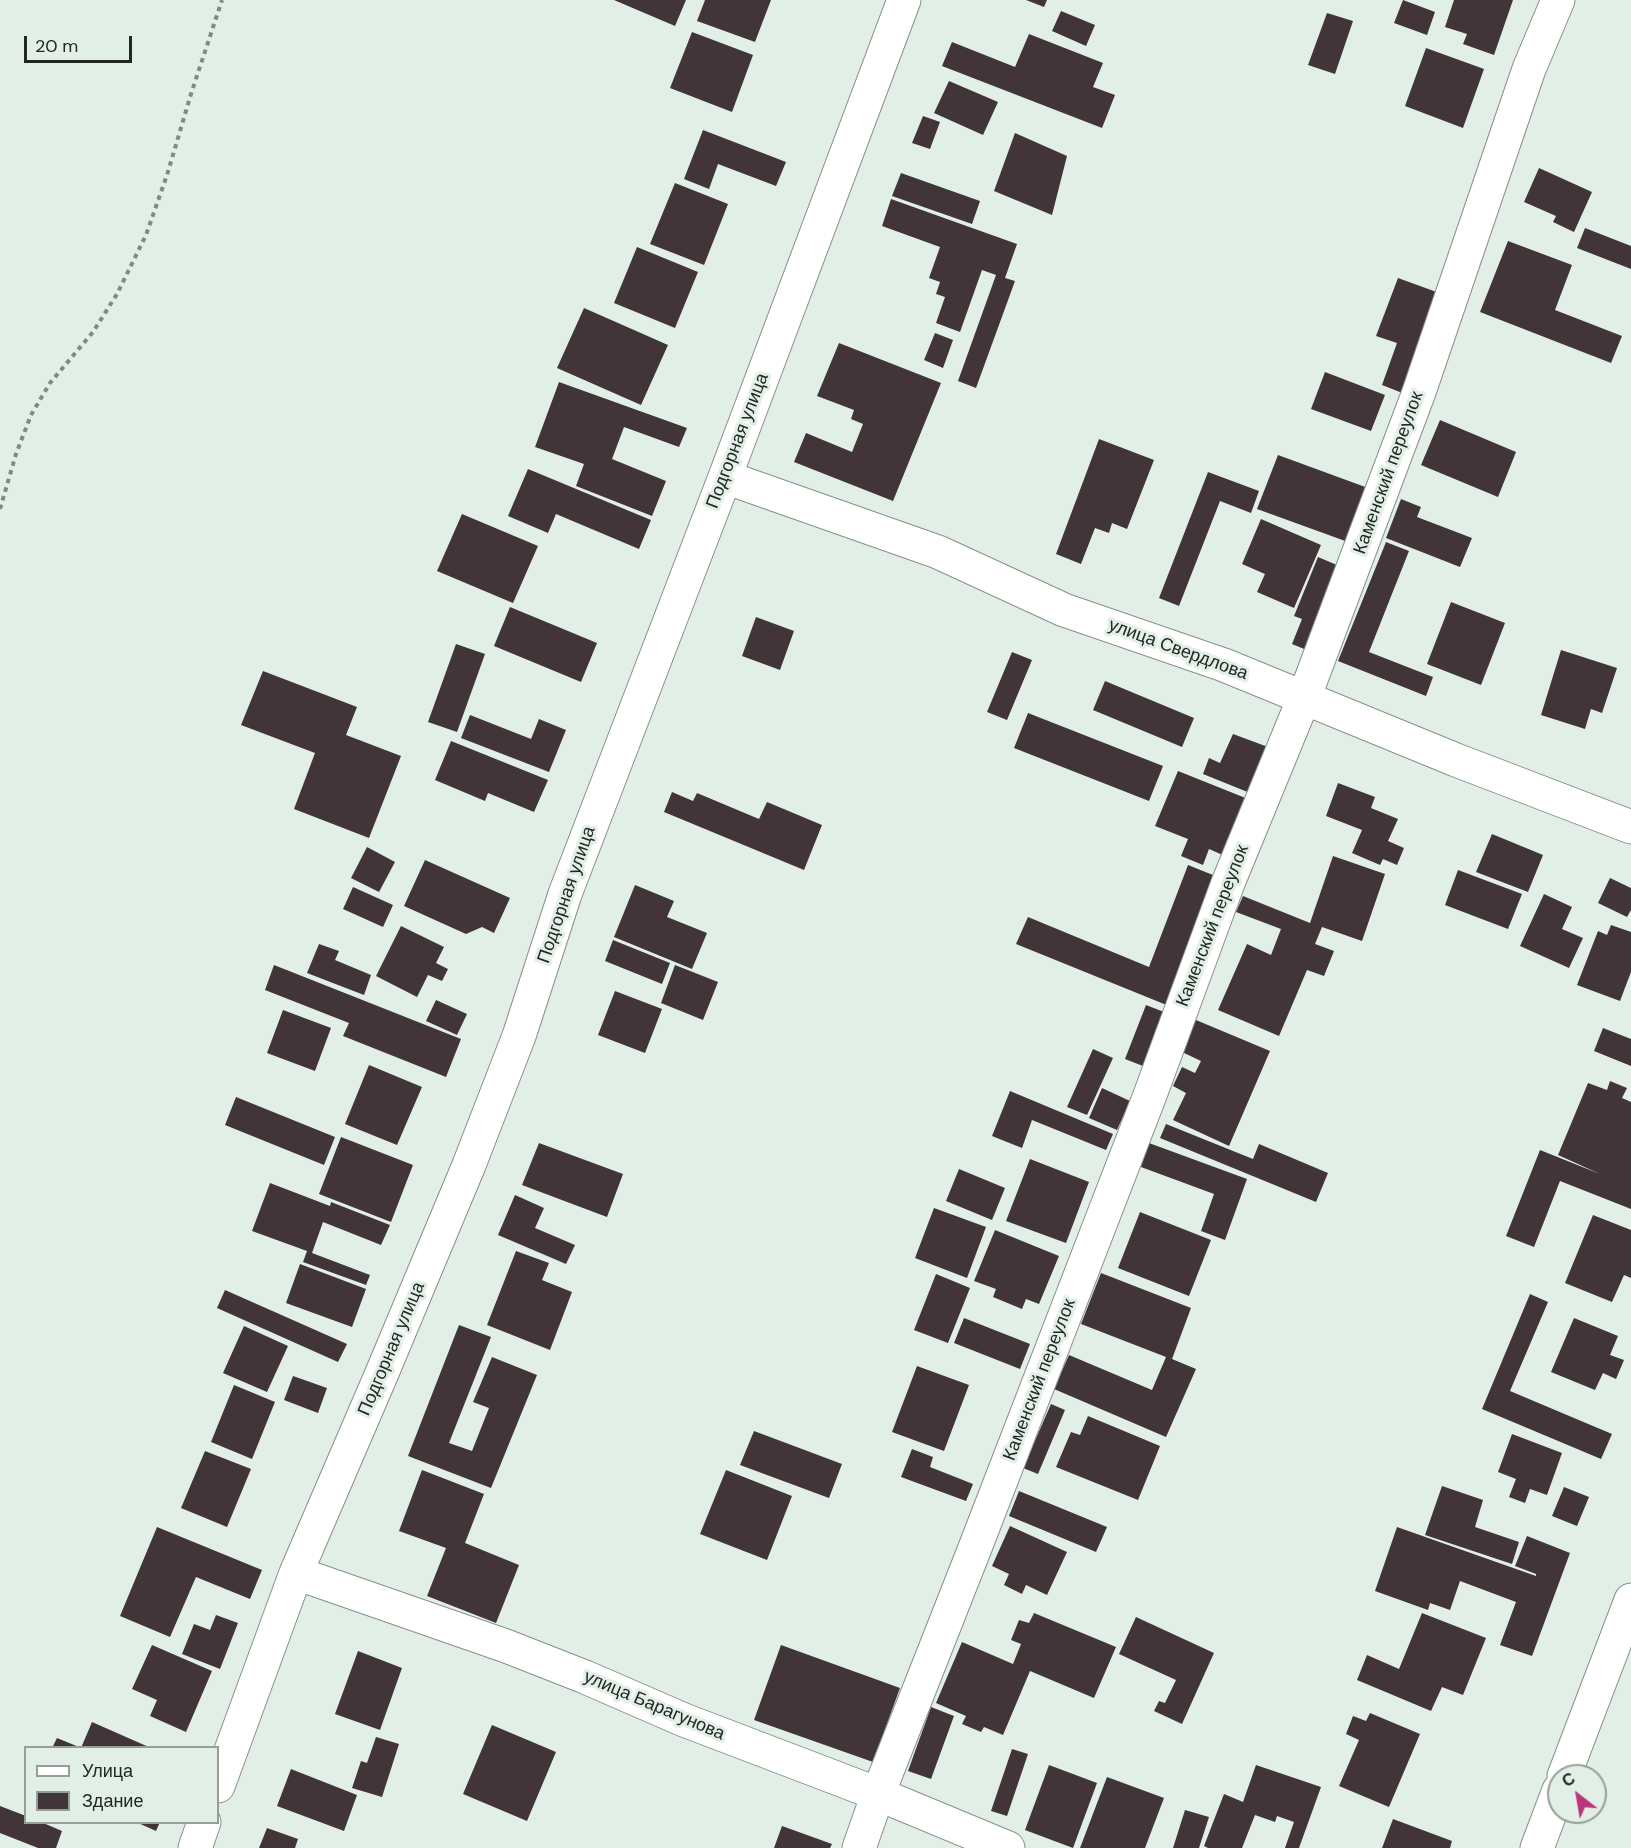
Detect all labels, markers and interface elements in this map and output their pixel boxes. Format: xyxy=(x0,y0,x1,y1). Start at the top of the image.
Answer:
scale bar xyxy=(27,24,135,62)
text: 20 m xyxy=(35,34,78,58)
street label: Подгорная улица xyxy=(702,370,774,512)
street label: Каменский переулок xyxy=(1350,389,1428,557)
street label: улица Свердлова xyxy=(1105,615,1251,685)
street label: Подгорная улица xyxy=(533,824,601,966)
street label: Каменский переулок xyxy=(1172,842,1254,1010)
street label: Подгорная улица xyxy=(354,1279,430,1419)
street label: Каменский переулок xyxy=(999,1296,1081,1464)
street label: улица Барагунова xyxy=(580,1667,728,1745)
legend xyxy=(24,1746,219,1824)
text: Улица xyxy=(82,1759,133,1783)
north arrow xyxy=(1547,1764,1607,1824)
text: С xyxy=(1558,1768,1579,1792)
text: Здание xyxy=(82,1789,143,1813)

